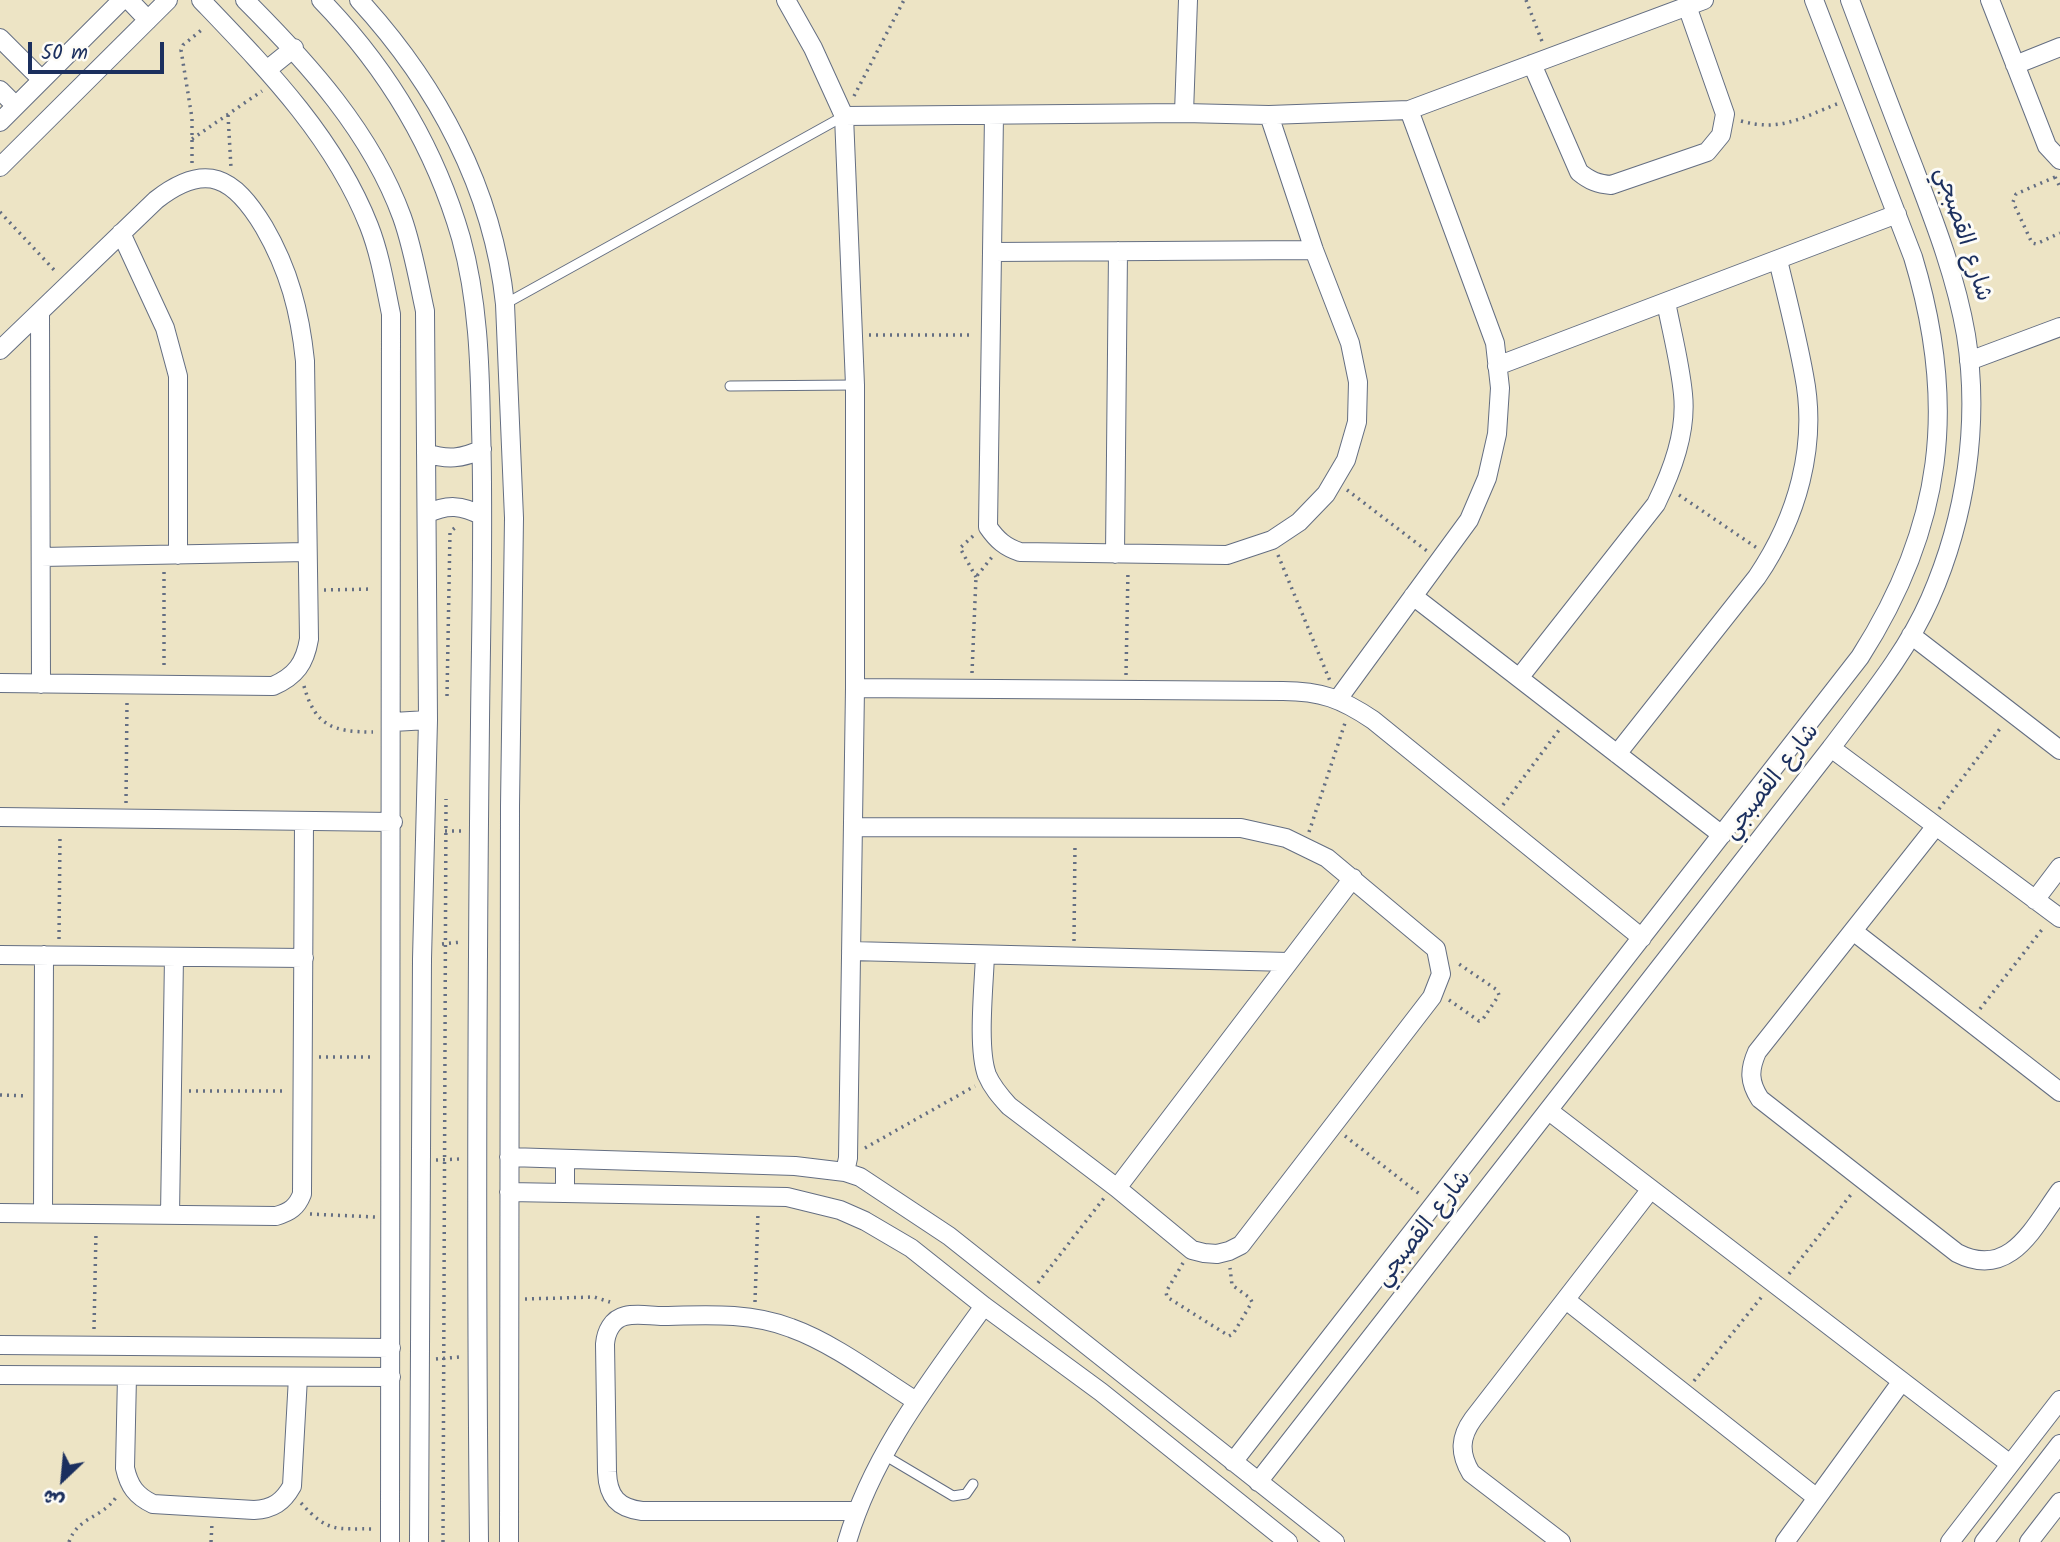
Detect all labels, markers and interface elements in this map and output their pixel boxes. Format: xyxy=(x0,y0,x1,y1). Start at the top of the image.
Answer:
scale bar xyxy=(32,28,168,72)
text: 50 m xyxy=(41,37,88,70)
street label: شارع القصبجي xyxy=(1926,164,1996,306)
street label: شارع القصبجي xyxy=(1719,720,1827,846)
street label: شارع القصبجي xyxy=(1371,1167,1479,1293)
north arrow xyxy=(28,1444,98,1514)
text: ش xyxy=(38,1480,70,1516)

